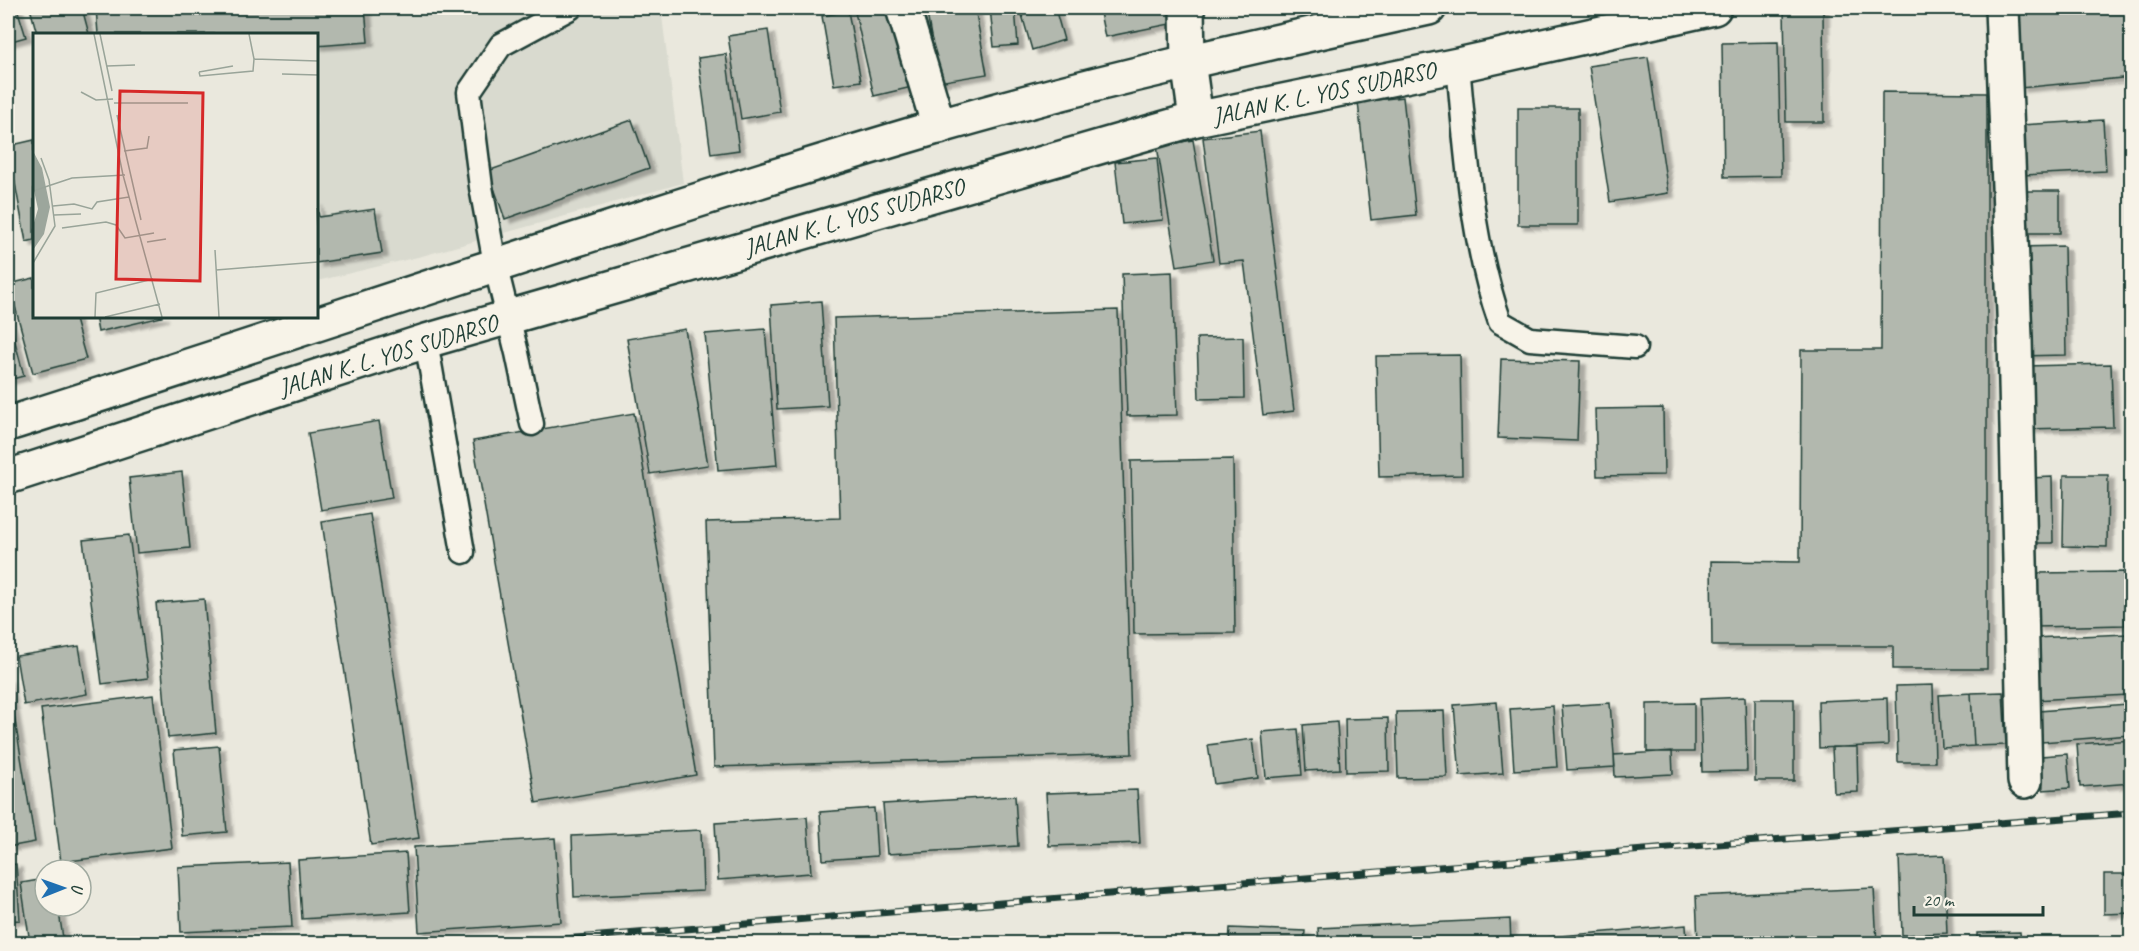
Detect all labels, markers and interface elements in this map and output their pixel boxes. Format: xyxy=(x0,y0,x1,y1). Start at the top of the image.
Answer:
inset map xyxy=(33,33,318,318)
street label: JALAN K. L. YOS SUDARSO xyxy=(1209,54,1441,131)
street label: JALAN K. L. YOS SUDARSO xyxy=(740,170,970,263)
street label: JALAN K. L. YOS SUDARSO xyxy=(274,307,504,403)
north arrow xyxy=(33,858,93,918)
scale bar xyxy=(1914,879,2043,917)
text: U xyxy=(67,884,87,895)
text: 20 m xyxy=(1923,889,1956,911)

